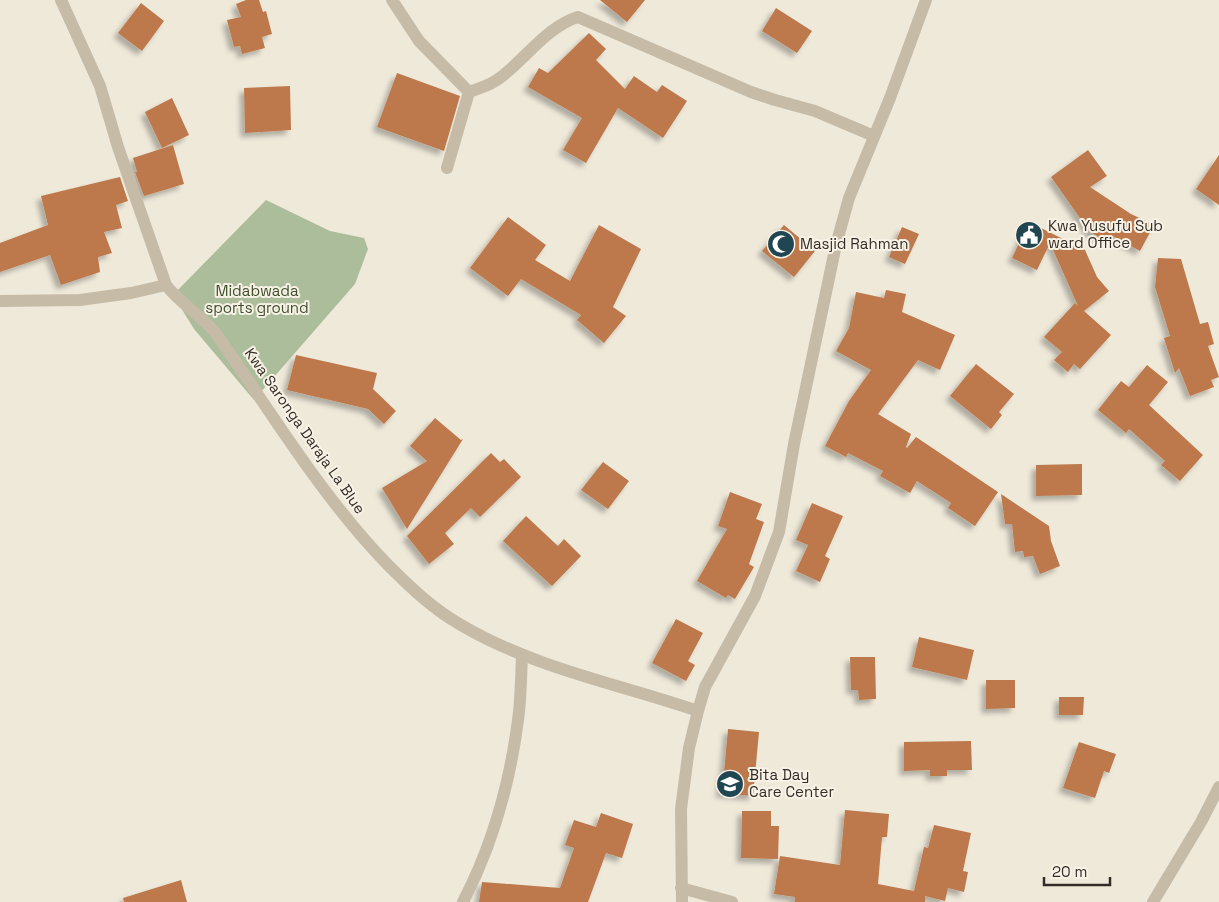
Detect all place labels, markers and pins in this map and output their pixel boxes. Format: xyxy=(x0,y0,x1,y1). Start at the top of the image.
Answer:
place label: Kwa Yusufu Sub ward Office xyxy=(1048,216,1163,252)
public building icon: Kwa Yusufu Sub ward Office xyxy=(1014,220,1044,250)
mosque icon: Masjid Rahman xyxy=(766,229,796,259)
place label: Masjid Rahman xyxy=(800,234,908,253)
place label: Bita Day Care Center xyxy=(749,765,834,801)
school or university icon: Bita Day Care Center xyxy=(715,769,745,799)

